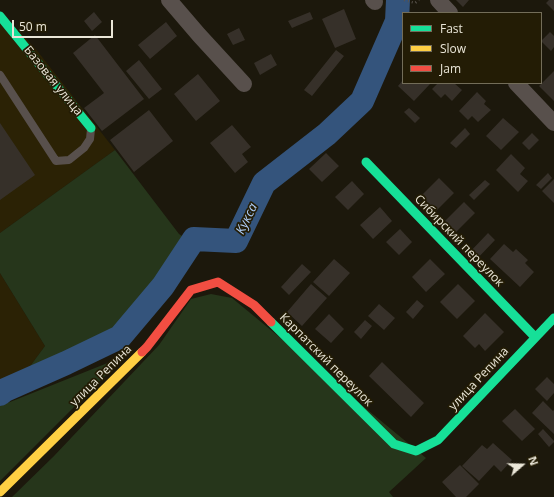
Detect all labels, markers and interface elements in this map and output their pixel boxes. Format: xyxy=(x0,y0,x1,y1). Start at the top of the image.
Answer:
scale bar xyxy=(14,12,115,38)
legend xyxy=(402,12,542,84)
text: 50 m xyxy=(19,18,47,35)
text: Fast xyxy=(440,20,463,37)
text: Slow xyxy=(440,40,466,57)
street label: Базовая улица xyxy=(21,43,85,119)
text: Jam xyxy=(440,60,461,77)
street label: Сибирский переулок xyxy=(411,192,507,290)
water label: Кукса xyxy=(233,201,261,237)
street label: Карпатский переулок xyxy=(276,310,376,410)
street label: улица Репина xyxy=(67,342,135,410)
street label: улица Репина xyxy=(446,344,512,414)
north arrow xyxy=(502,445,542,485)
text: N xyxy=(525,454,542,467)

